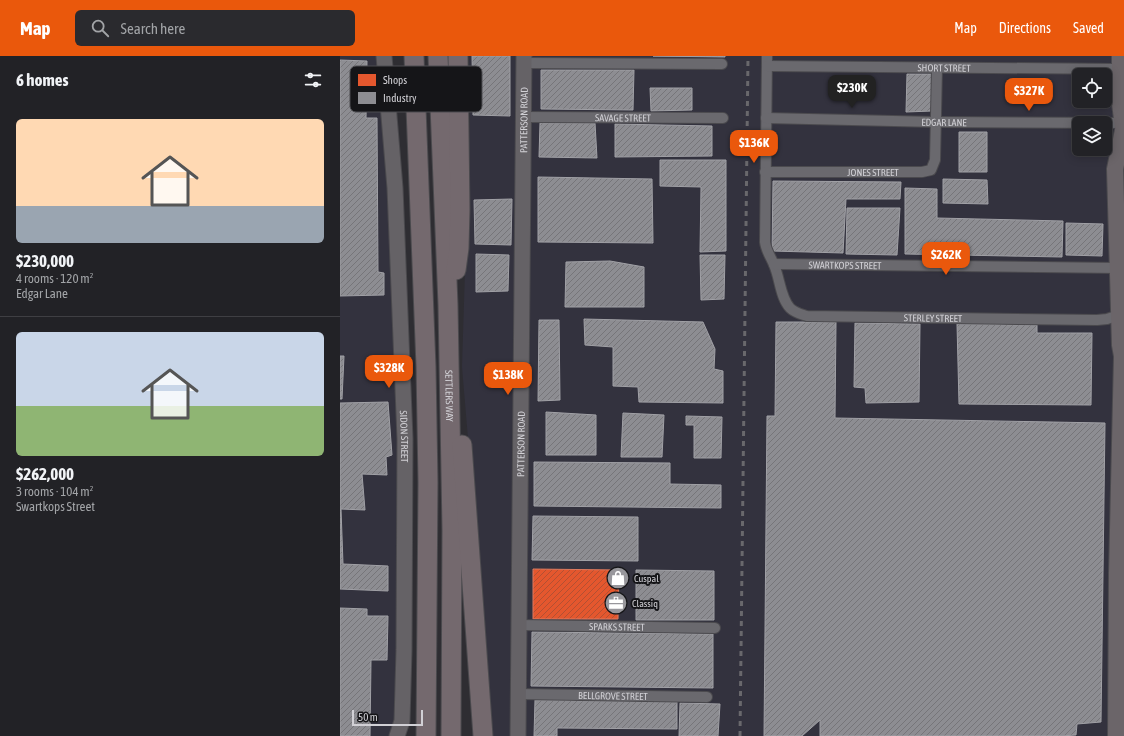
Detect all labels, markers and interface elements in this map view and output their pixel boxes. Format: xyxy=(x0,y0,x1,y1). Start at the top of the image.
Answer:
search box xyxy=(75,10,355,46)
text: Map xyxy=(20,17,51,39)
icon: search xyxy=(89,17,111,39)
text: Search here xyxy=(121,20,185,37)
text: Map xyxy=(954,20,977,36)
text: Directions xyxy=(999,20,1051,36)
text: Saved xyxy=(1073,20,1104,36)
street label: SHORT STREET xyxy=(917,62,971,73)
legend xyxy=(350,66,482,112)
map controls xyxy=(1072,68,1112,156)
button: locate xyxy=(1072,68,1112,108)
icon: filters xyxy=(302,69,324,91)
text: 6 homes xyxy=(16,70,69,90)
text: Shops xyxy=(383,74,407,86)
pin: $230K xyxy=(824,75,880,109)
pin: $327K xyxy=(1001,78,1057,112)
text: $230K xyxy=(837,80,867,95)
text: $327K xyxy=(1014,83,1044,98)
street label: PATTERSON ROAD xyxy=(518,87,529,153)
text: Industry xyxy=(383,92,417,104)
street label: SAVAGE STREET xyxy=(595,112,652,123)
street label: EDGAR LANE xyxy=(921,116,967,128)
button: layers xyxy=(1072,116,1112,156)
pin: $136K xyxy=(726,130,782,164)
text: $136K xyxy=(739,135,769,150)
icon: home xyxy=(134,145,206,217)
street label: JONES STREET xyxy=(847,167,899,178)
pin: $262K xyxy=(918,242,974,276)
text: $262K xyxy=(931,247,961,262)
text: $230,000 xyxy=(16,251,74,271)
street label: SWARTKOPS STREET xyxy=(808,259,882,271)
text: 4 rooms · 120 m² xyxy=(16,271,93,286)
text: Edgar Lane xyxy=(16,286,68,301)
street label: STERLEY STREET xyxy=(904,312,963,324)
pin: $328K xyxy=(361,355,417,389)
icon: home xyxy=(134,358,206,430)
text: $328K xyxy=(374,360,404,375)
pin: $138K xyxy=(480,362,536,396)
text: $138K xyxy=(493,367,523,382)
street label: SETTLERS WAY xyxy=(444,370,456,422)
street label: SIDON STREET xyxy=(398,410,411,463)
street label: PATTERSON ROAD xyxy=(515,411,526,477)
text: $262,000 xyxy=(16,464,74,484)
text: 3 rooms · 104 m² xyxy=(16,484,93,499)
text: Swartkops Street xyxy=(16,499,95,514)
shop icon: Cuspal xyxy=(605,565,631,591)
place label: Cuspal xyxy=(634,573,659,584)
office icon: Classiq xyxy=(603,590,629,616)
place label: Classiq xyxy=(632,598,658,609)
street label: SPARKS STREET xyxy=(589,621,645,632)
street label: BELLGROVE STREET xyxy=(578,689,648,702)
scale bar xyxy=(352,708,423,727)
text: 50 m xyxy=(358,711,378,723)

